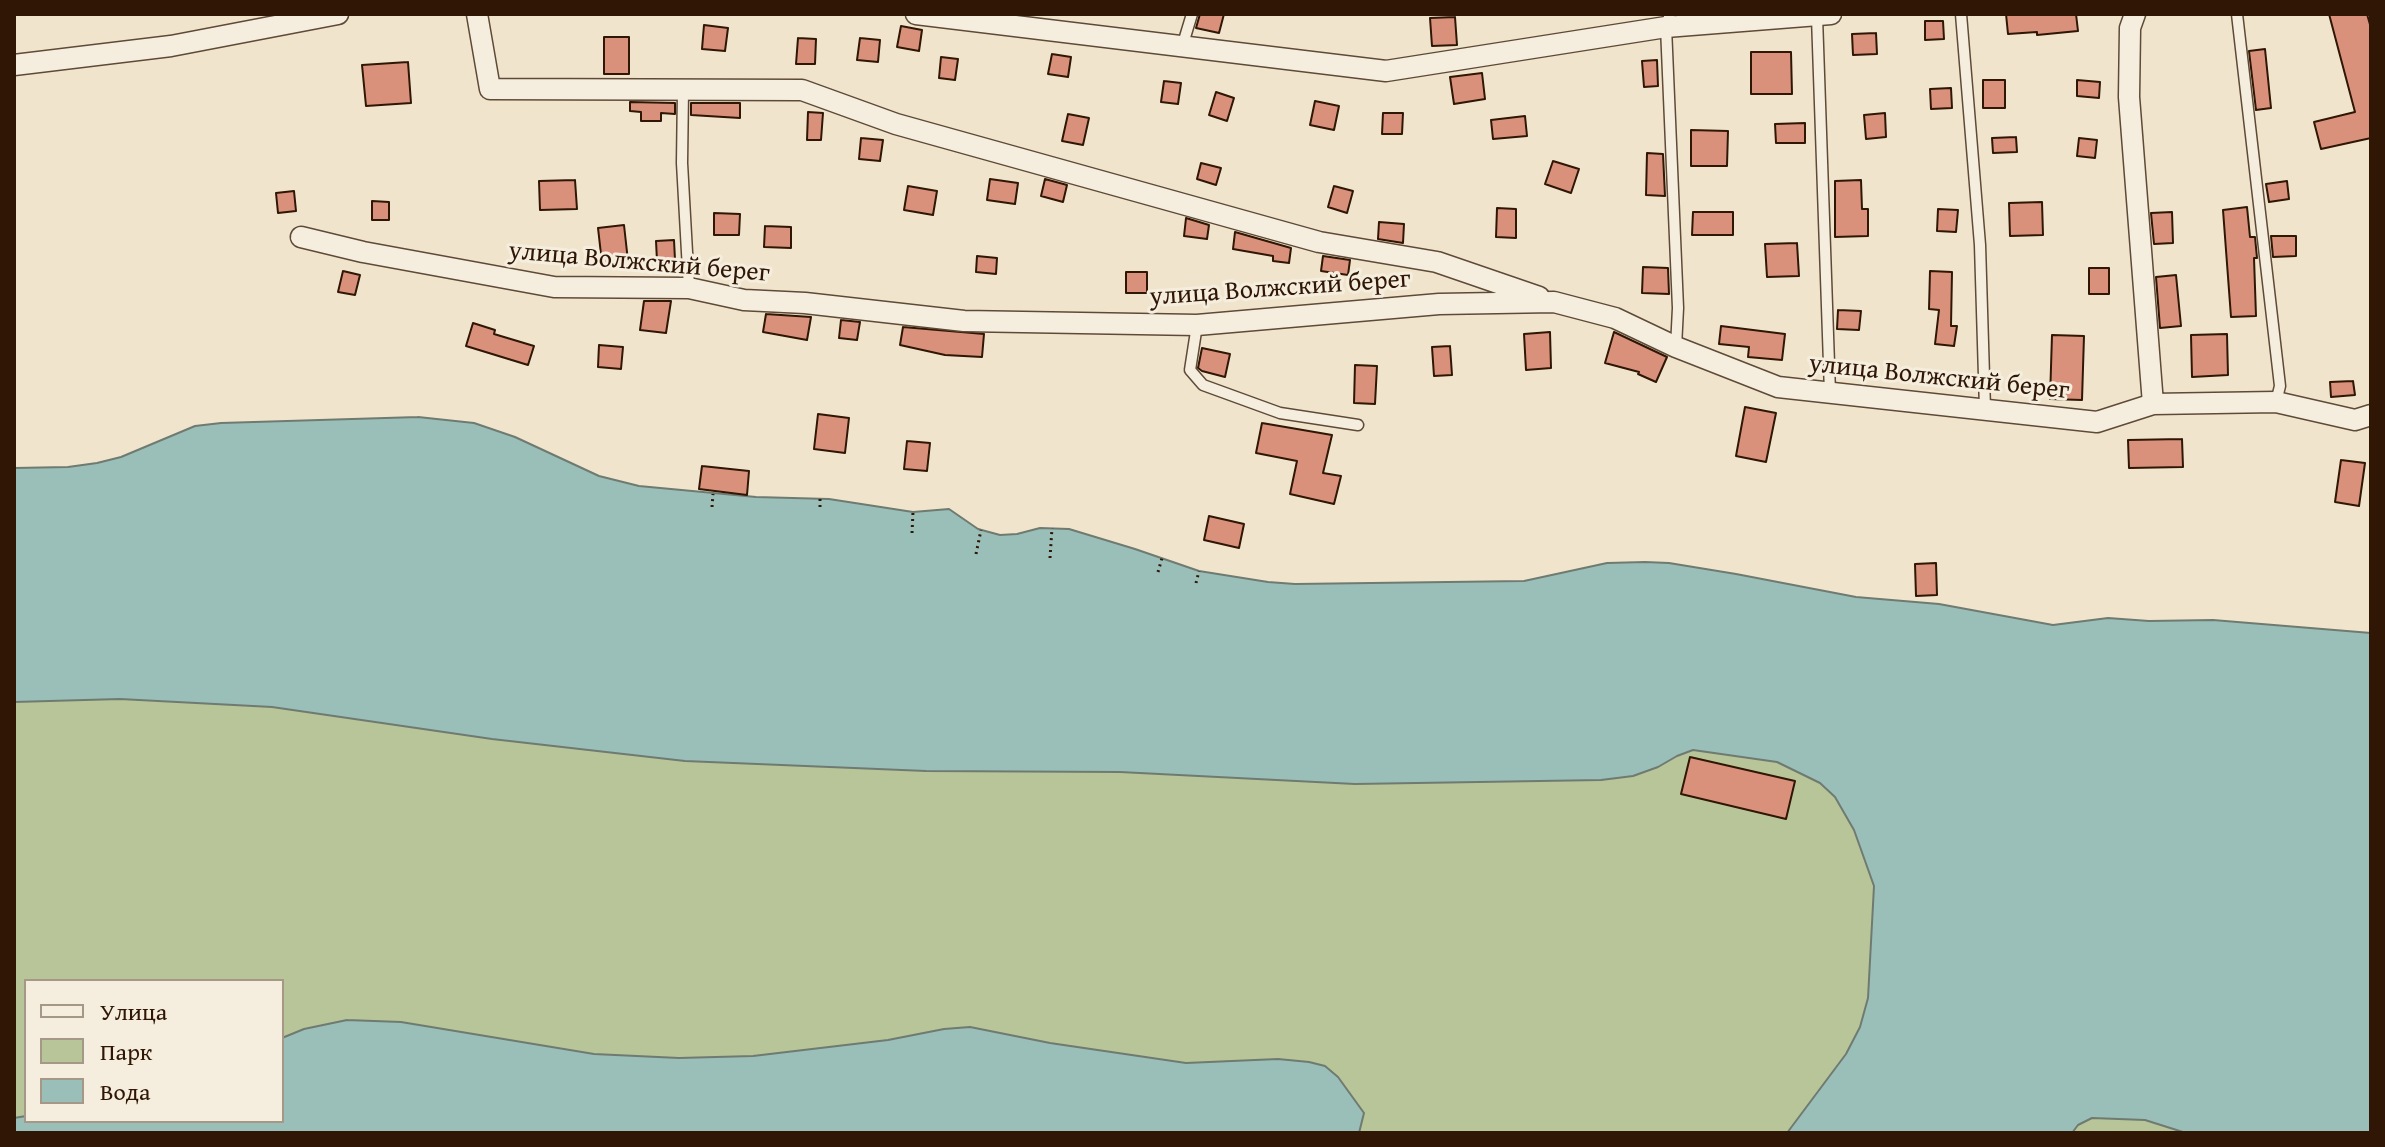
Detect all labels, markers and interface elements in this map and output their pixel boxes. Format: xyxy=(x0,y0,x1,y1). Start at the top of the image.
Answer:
street label: улица Волжский берег xyxy=(507,236,771,290)
street label: улица Волжский берег xyxy=(1148,264,1412,314)
street label: улица Волжский берег xyxy=(1807,349,2071,407)
legend xyxy=(24,979,284,1123)
text: Улица xyxy=(100,994,167,1029)
text: Парк xyxy=(100,1034,152,1069)
text: Вода xyxy=(100,1074,150,1109)

